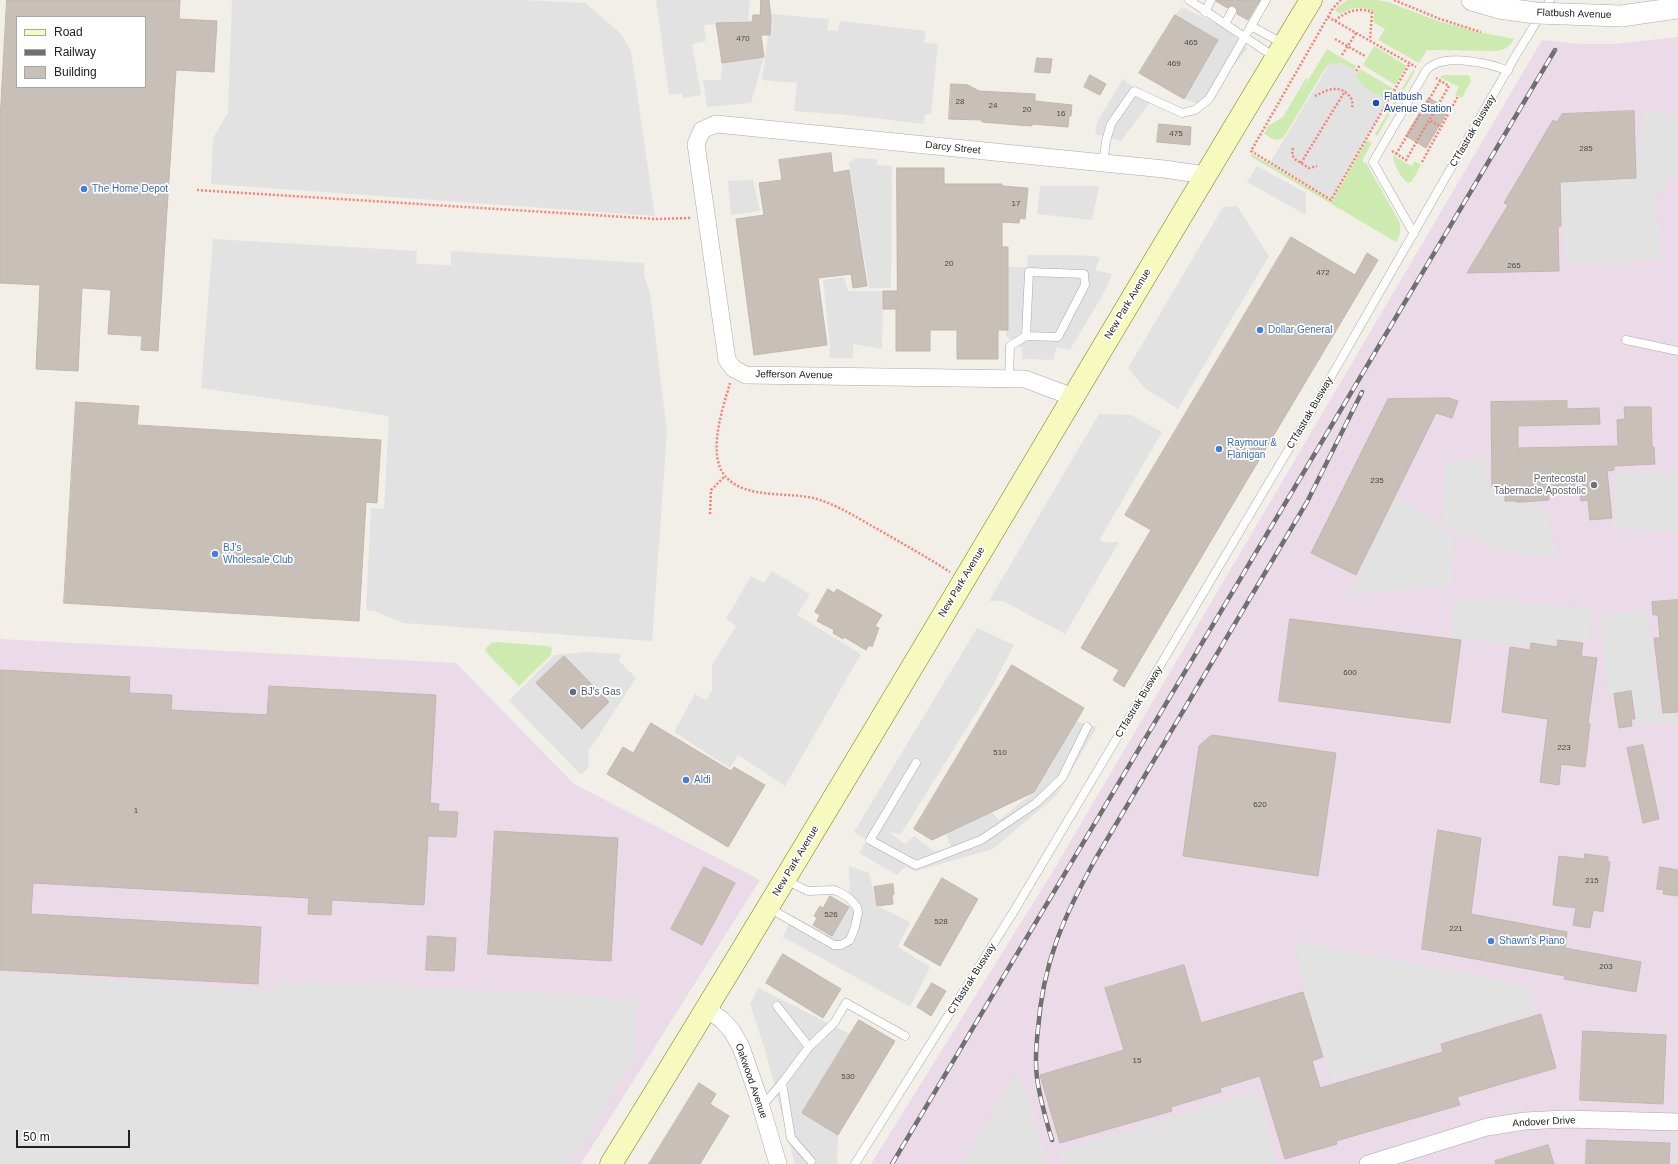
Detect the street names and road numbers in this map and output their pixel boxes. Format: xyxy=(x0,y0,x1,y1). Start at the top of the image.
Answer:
street label: Flatbush Avenue xyxy=(1536,7,1612,21)
street label: CTfastrak Busway xyxy=(1448,93,1498,169)
street label: Darcy Street xyxy=(925,139,981,157)
street label: New Park Avenue xyxy=(1102,267,1154,341)
street label: Jefferson Avenue xyxy=(755,368,833,382)
street label: CTfastrak Busway xyxy=(1285,375,1335,451)
street label: New Park Avenue xyxy=(936,545,988,619)
street label: CTfastrak Busway xyxy=(1113,664,1165,740)
street label: New Park Avenue xyxy=(770,824,822,898)
street label: CTfastrak Busway xyxy=(945,941,999,1017)
street label: Oakwood Avenue xyxy=(733,1042,769,1120)
street label: Andover Drive xyxy=(1512,1114,1576,1130)

